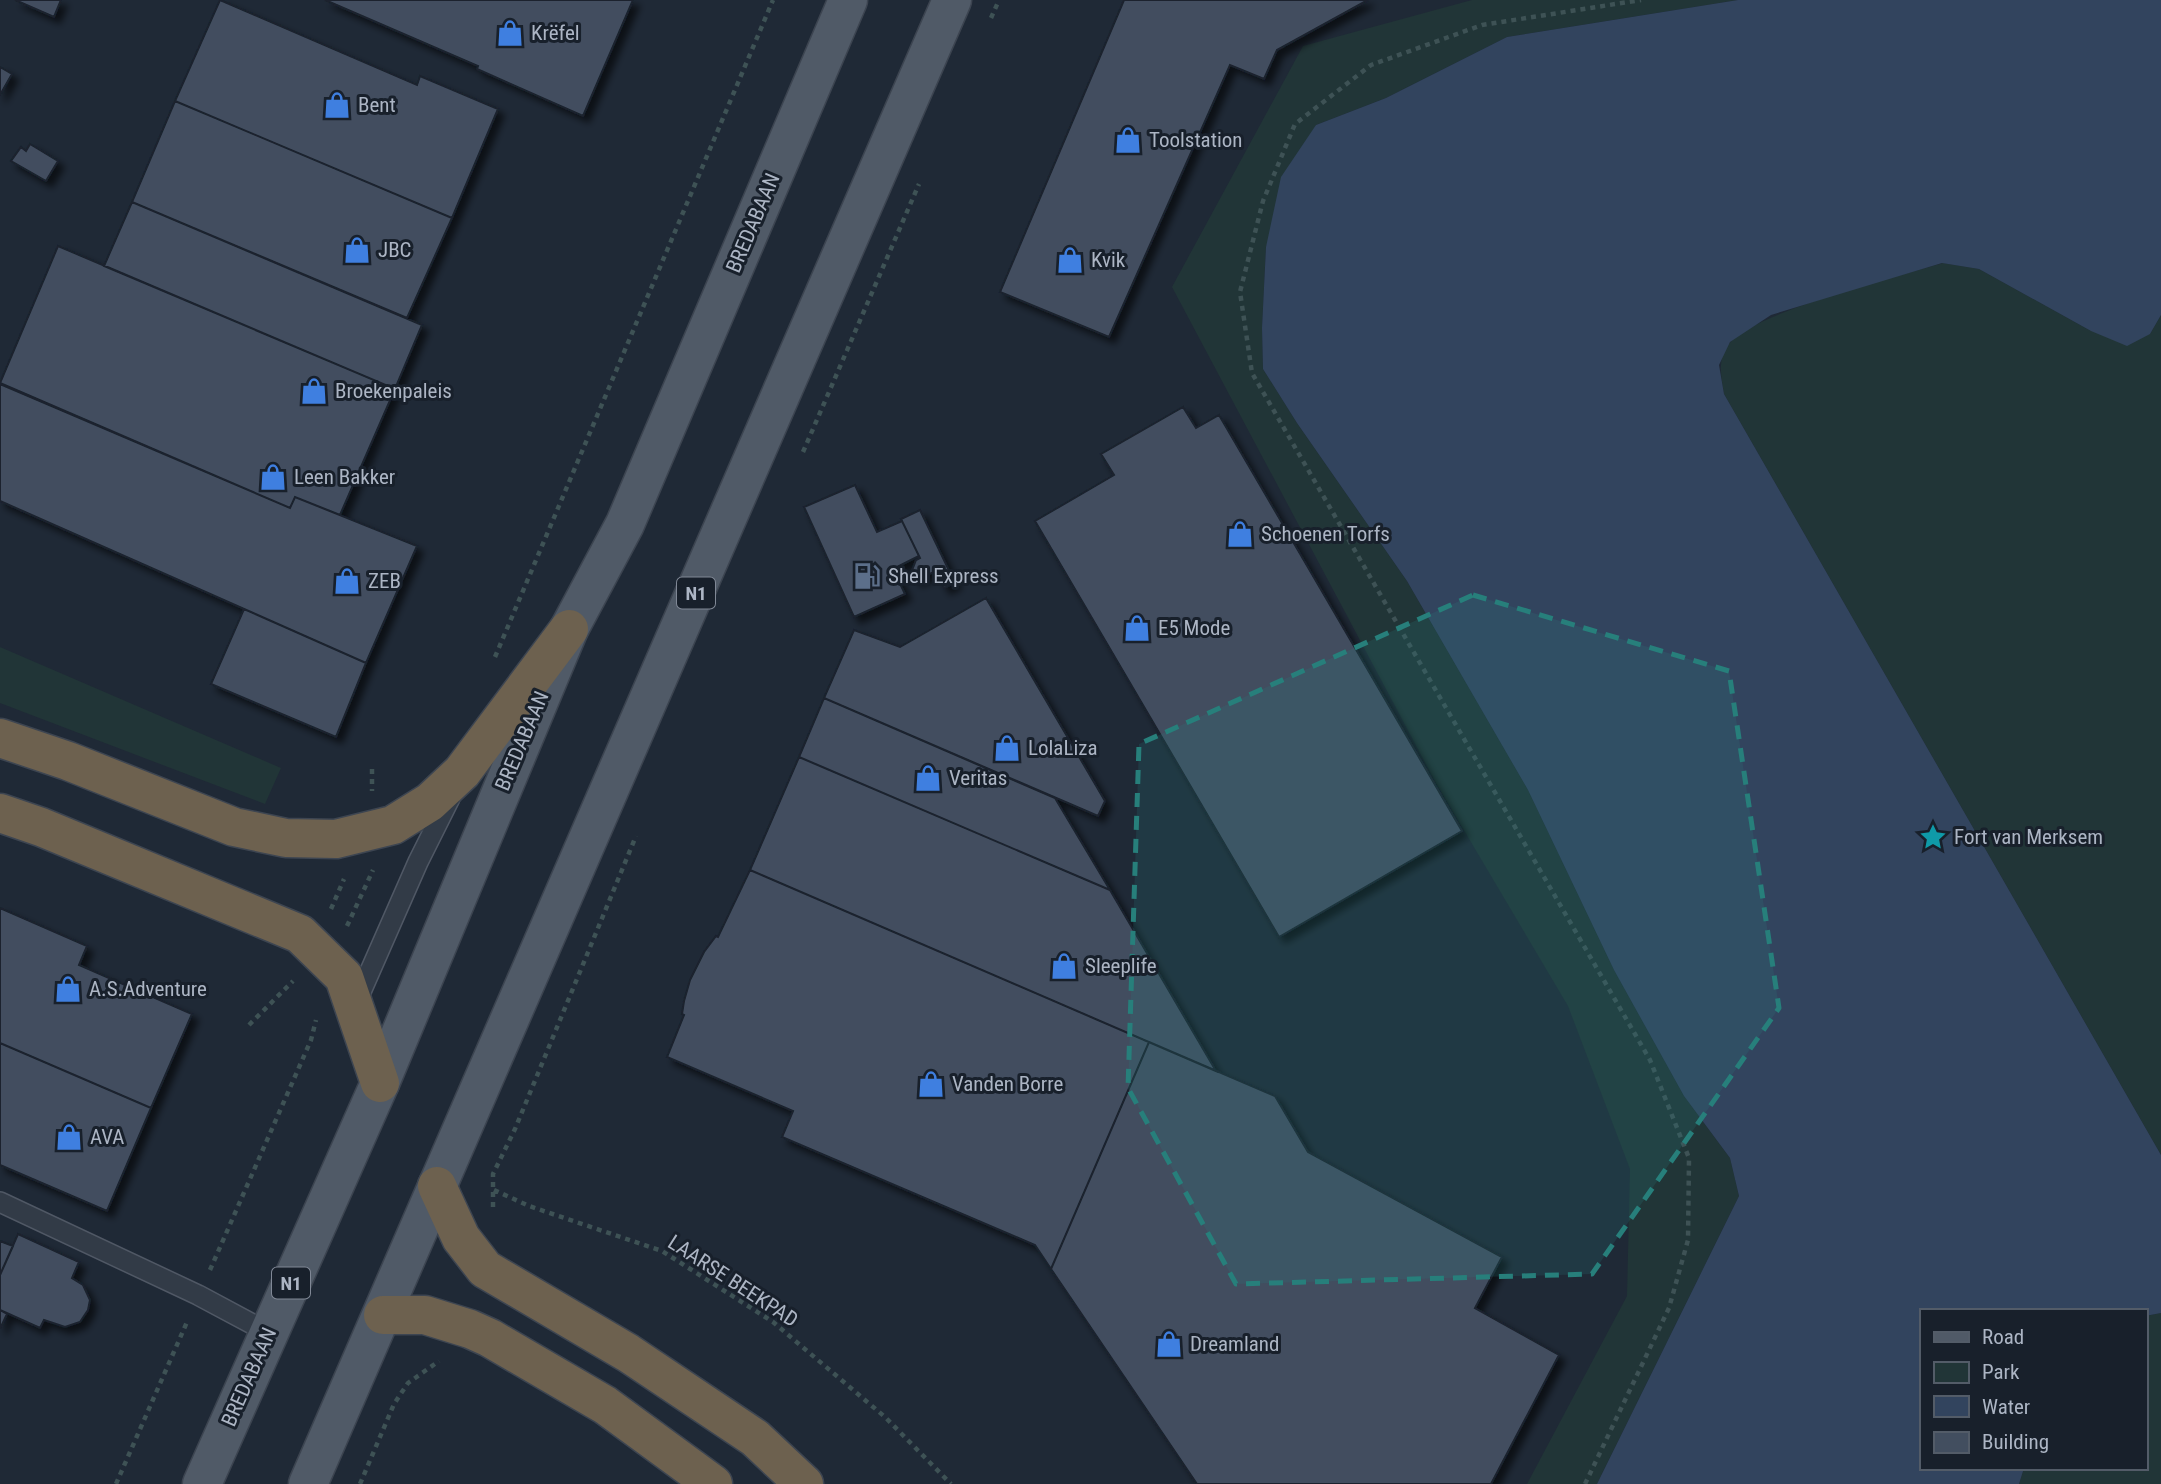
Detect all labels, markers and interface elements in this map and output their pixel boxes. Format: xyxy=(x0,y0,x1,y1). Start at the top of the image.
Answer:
shop icon: Krëfel xyxy=(495,18,525,48)
place label: Krëfel xyxy=(531,21,580,45)
shop icon: Bent xyxy=(322,90,352,120)
place label: Bent xyxy=(358,93,396,117)
shop icon: Toolstation xyxy=(1113,125,1143,155)
place label: Toolstation xyxy=(1149,128,1242,152)
street label: BREDABAAN xyxy=(721,170,785,276)
shop icon: JBC xyxy=(342,235,372,265)
place label: JBC xyxy=(378,238,412,262)
shop icon: Kvik xyxy=(1055,245,1085,275)
place label: Kvik xyxy=(1091,248,1126,272)
shop icon: Broekenpaleis xyxy=(299,376,329,406)
place label: Broekenpaleis xyxy=(335,379,452,403)
shop icon: Leen Bakker xyxy=(258,462,288,492)
place label: Leen Bakker xyxy=(294,465,395,489)
shop icon: Schoenen Torfs xyxy=(1225,519,1255,549)
place label: Schoenen Torfs xyxy=(1261,522,1390,546)
fuel station icon: Shell Express xyxy=(852,561,882,591)
place label: Shell Express xyxy=(888,564,999,588)
shop icon: ZEB xyxy=(332,566,362,596)
place label: ZEB xyxy=(368,569,401,593)
road number: N1 xyxy=(677,578,715,608)
shop icon: E5 Mode xyxy=(1122,613,1152,643)
place label: E5 Mode xyxy=(1158,616,1230,640)
street label: BREDABAAN xyxy=(490,688,554,794)
shop icon: LolaLiza xyxy=(992,733,1022,763)
place label: LolaLiza xyxy=(1028,736,1098,760)
shop icon: Veritas xyxy=(913,763,943,793)
place label: Veritas xyxy=(949,766,1007,790)
place icon: Fort van Merksem xyxy=(1918,822,1948,852)
place label: Fort van Merksem xyxy=(1954,825,2103,849)
shop icon: Sleeplife xyxy=(1049,951,1079,981)
place label: Sleeplife xyxy=(1085,954,1157,978)
shop icon: A.S.Adventure xyxy=(53,974,83,1004)
place label: A.S.Adventure xyxy=(89,977,207,1001)
shop icon: Vanden Borre xyxy=(916,1069,946,1099)
place label: Vanden Borre xyxy=(952,1072,1063,1096)
shop icon: AVA xyxy=(54,1122,84,1152)
place label: AVA xyxy=(90,1125,124,1149)
street label: LAARSE BEEKPAD xyxy=(664,1230,802,1332)
road number: N1 xyxy=(272,1268,310,1298)
legend xyxy=(1920,1309,2147,1470)
street label: BREDABAAN xyxy=(217,1324,281,1430)
text: Road xyxy=(1982,1325,2024,1349)
shop icon: Dreamland xyxy=(1154,1329,1184,1359)
place label: Dreamland xyxy=(1190,1332,1279,1356)
text: Park xyxy=(1982,1360,2020,1384)
text: Water xyxy=(1982,1395,2030,1419)
text: Building xyxy=(1982,1430,2049,1454)

